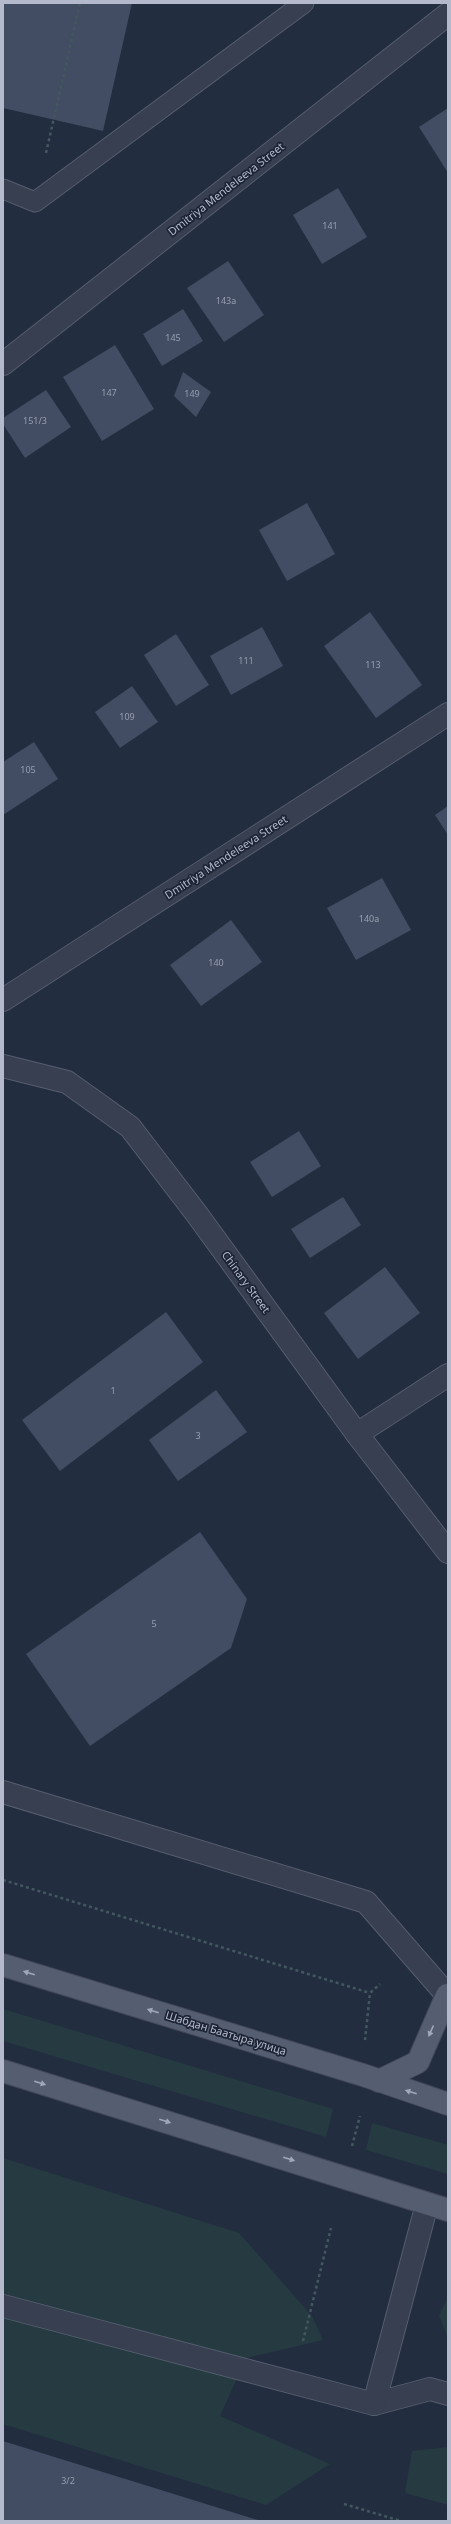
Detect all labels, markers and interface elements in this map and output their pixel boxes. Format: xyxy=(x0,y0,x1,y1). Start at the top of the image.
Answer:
street label: Dmitriya Mendeleeva Street xyxy=(165,139,287,239)
house number: 141 xyxy=(322,219,338,232)
house number: 143а xyxy=(216,294,236,307)
house number: 145 xyxy=(165,331,181,344)
house number: 147 xyxy=(101,386,117,399)
house number: 149 xyxy=(184,387,200,400)
house number: 151/3 xyxy=(23,414,47,427)
house number: 111 xyxy=(238,654,254,667)
house number: 113 xyxy=(365,658,381,671)
house number: 109 xyxy=(119,710,135,723)
house number: 105 xyxy=(20,763,36,776)
street label: Dmitriya Mendeleeva Street xyxy=(161,811,290,902)
house number: 140а xyxy=(359,912,379,925)
house number: 140 xyxy=(208,956,224,969)
street label: Chinary Street xyxy=(219,1248,274,1316)
house number: 1 xyxy=(110,1384,116,1397)
house number: 3 xyxy=(195,1429,201,1442)
house number: 5 xyxy=(151,1617,157,1630)
one-way arrow xyxy=(23,1970,35,1976)
street label: Шабдан Баатыра улица xyxy=(164,2007,288,2058)
one-way arrow xyxy=(147,2008,159,2014)
one-way arrow xyxy=(428,2025,434,2036)
one-way arrow xyxy=(35,2080,47,2086)
one-way arrow xyxy=(405,2089,417,2095)
one-way arrow xyxy=(159,2118,171,2124)
one-way arrow xyxy=(283,2156,295,2162)
house number: 3/2 xyxy=(61,2474,75,2487)

